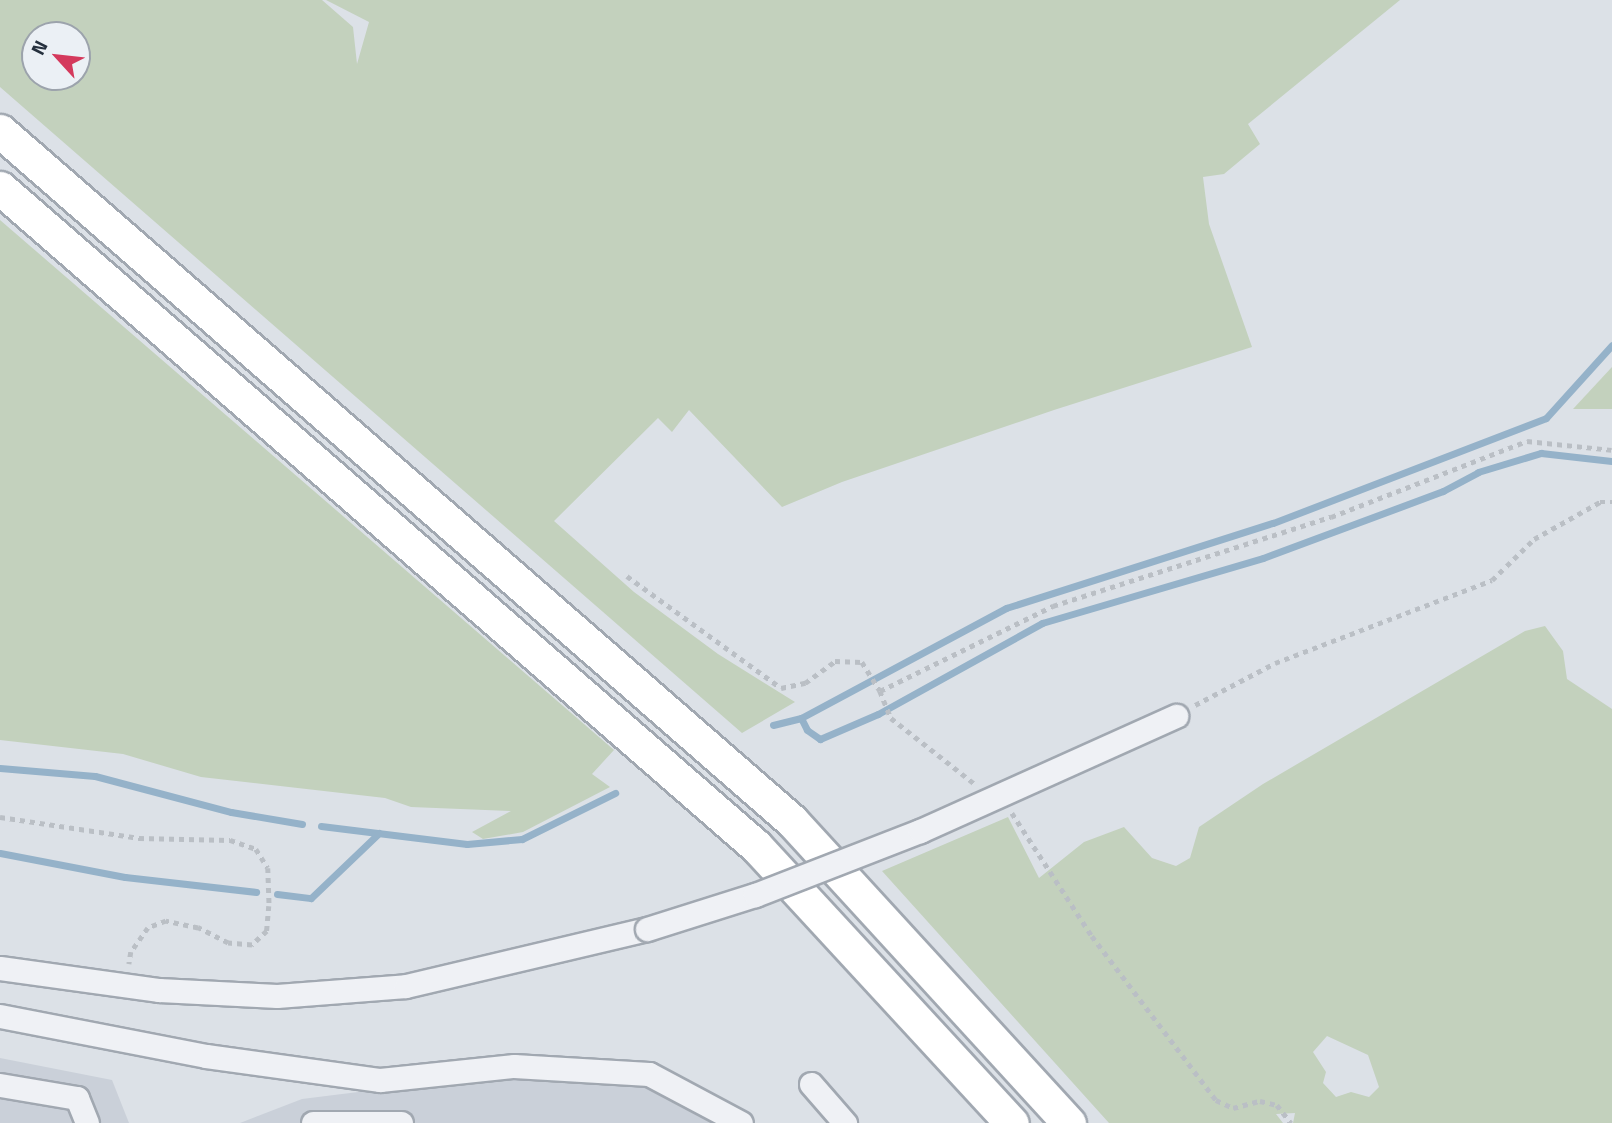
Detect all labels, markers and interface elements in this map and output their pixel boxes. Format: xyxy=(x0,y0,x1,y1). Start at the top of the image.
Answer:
north arrow xyxy=(21,21,91,91)
text: N xyxy=(23,35,55,60)

